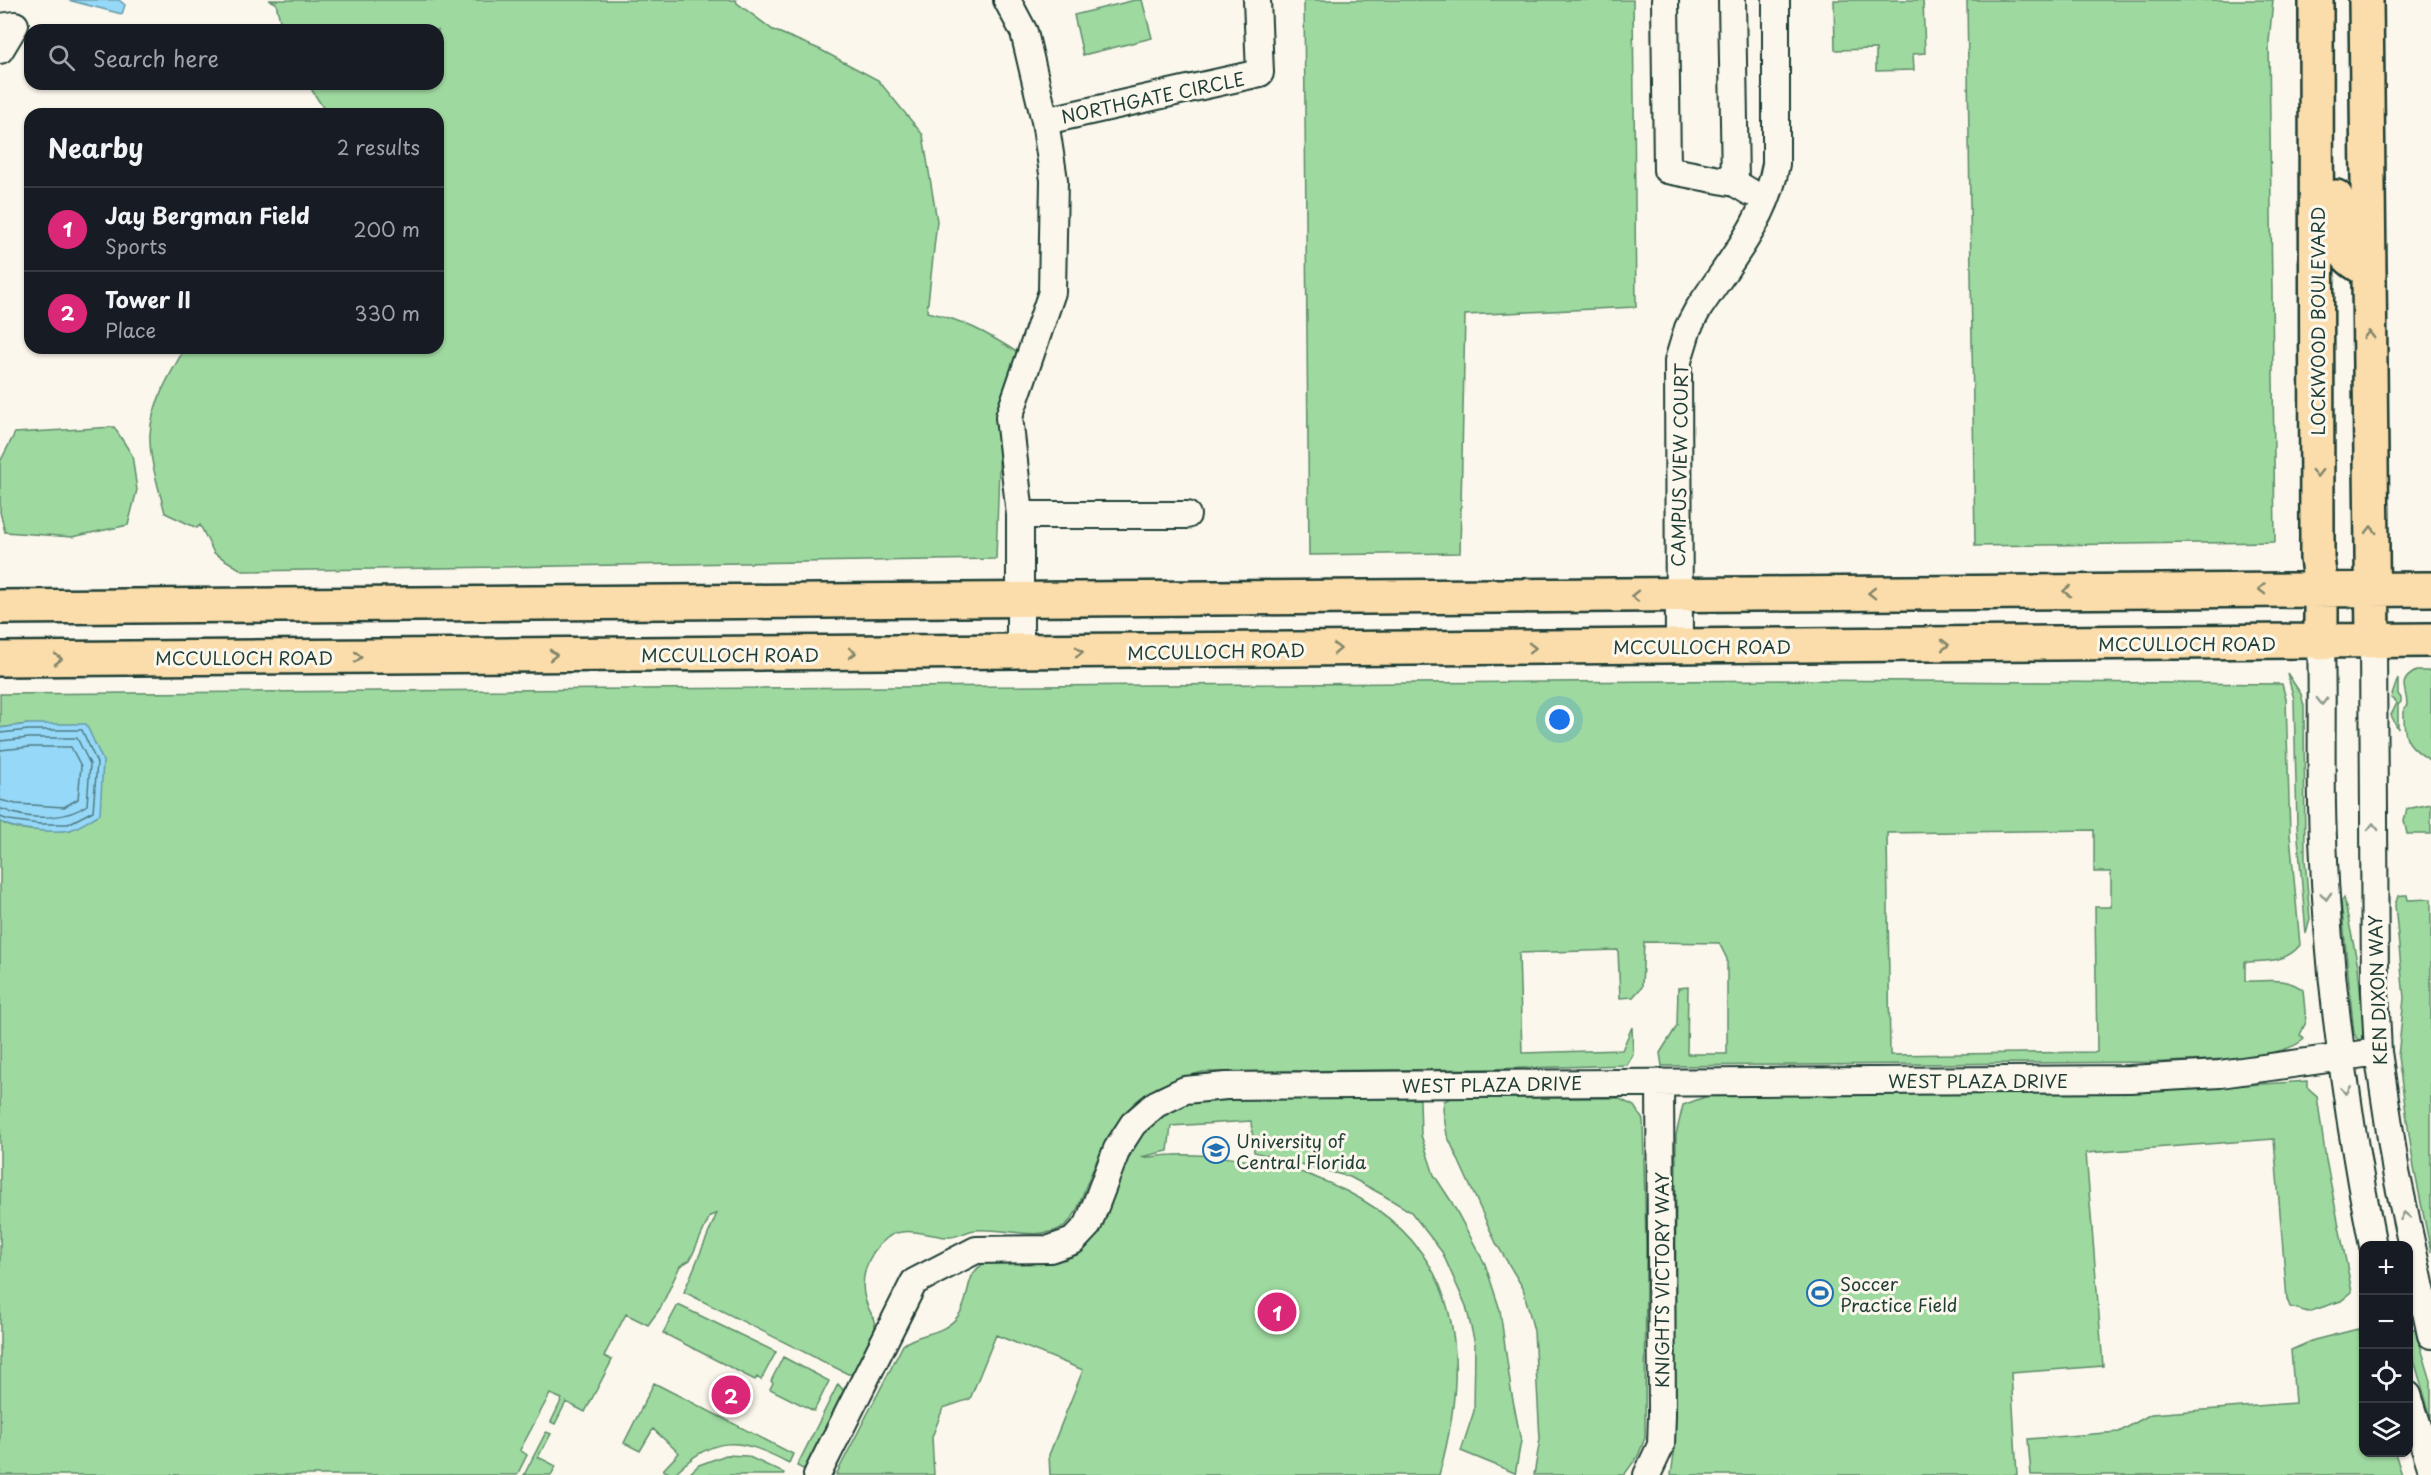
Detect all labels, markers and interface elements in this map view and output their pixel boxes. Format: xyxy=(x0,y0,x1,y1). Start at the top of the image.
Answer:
search box xyxy=(24,24,444,90)
icon: search xyxy=(45,41,78,74)
text: Search here xyxy=(93,41,219,74)
street label: NORTHGATE CIRCLE xyxy=(1059,64,1247,130)
text: Nearby xyxy=(48,128,143,167)
text: 2 results xyxy=(337,132,420,162)
text: Jay Bergman Field xyxy=(105,198,310,231)
street label: LOCKWOOD BOULEVARD xyxy=(2304,207,2331,435)
text: 1 xyxy=(63,214,72,244)
text: 200 m xyxy=(353,214,420,244)
text: Sports xyxy=(105,231,167,261)
text: Tower II xyxy=(105,282,191,315)
text: 2 xyxy=(60,298,75,328)
text: 330 m xyxy=(354,298,420,328)
text: Place xyxy=(105,315,156,345)
one-way arrow xyxy=(2363,330,2375,339)
street label: CAMPUS VIEW COURT xyxy=(1664,362,1694,567)
one-way arrow xyxy=(2311,469,2323,478)
one-way arrow xyxy=(2365,525,2377,534)
one-way arrow xyxy=(2258,583,2267,595)
one-way arrow xyxy=(2063,585,2072,597)
one-way arrow xyxy=(1868,587,1877,599)
one-way arrow xyxy=(1631,589,1640,602)
street label: MCCULLOCH ROAD xyxy=(2098,630,2276,657)
street label: MCCULLOCH ROAD xyxy=(1613,633,1791,660)
street label: MCCULLOCH ROAD xyxy=(1127,636,1305,666)
one-way arrow xyxy=(1941,639,1950,651)
street label: MCCULLOCH ROAD xyxy=(641,641,819,668)
one-way arrow xyxy=(1527,642,1536,654)
one-way arrow xyxy=(1332,643,1341,656)
street label: MCCULLOCH ROAD xyxy=(155,644,333,671)
one-way arrow xyxy=(1074,646,1083,658)
one-way arrow xyxy=(847,647,856,659)
one-way arrow xyxy=(549,649,558,661)
one-way arrow xyxy=(354,651,363,663)
one-way arrow xyxy=(54,653,63,665)
one-way arrow xyxy=(2316,697,2328,706)
your location xyxy=(1545,705,1574,734)
one-way arrow xyxy=(2367,823,2379,832)
one-way arrow xyxy=(2320,892,2333,901)
street label: KEN DIXON WAY xyxy=(2361,914,2393,1066)
street label: WEST PLAZA DRIVE xyxy=(1888,1067,2068,1094)
street label: WEST PLAZA DRIVE xyxy=(1402,1069,1582,1099)
one-way arrow xyxy=(2340,1085,2352,1095)
place label: University of Central Florida xyxy=(1236,1127,1367,1175)
school or university icon: University of Central Florida xyxy=(1201,1135,1231,1165)
street label: KNIGHTS VICTORY WAY xyxy=(1648,1172,1675,1388)
one-way arrow xyxy=(2399,1212,2412,1222)
map controls xyxy=(2359,1241,2413,1457)
button: + xyxy=(2359,1241,2413,1295)
place label: Soccer Practice Field xyxy=(1840,1270,1957,1318)
sports icon: Soccer Practice Field xyxy=(1805,1278,1835,1308)
pin: 1 xyxy=(1258,1290,1296,1334)
button: − xyxy=(2359,1295,2413,1349)
button: locate xyxy=(2359,1349,2413,1403)
pin: 2 xyxy=(712,1372,750,1418)
button: layers xyxy=(2359,1403,2413,1457)

